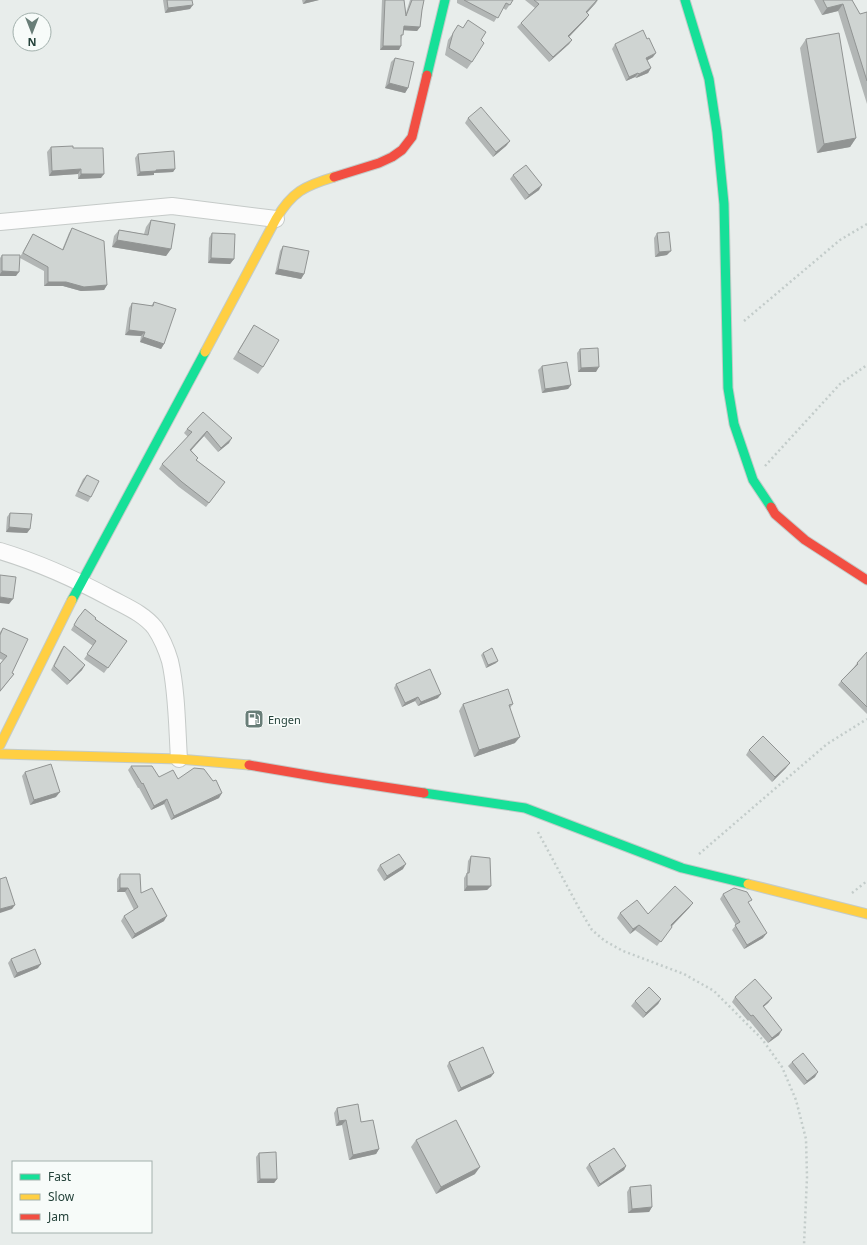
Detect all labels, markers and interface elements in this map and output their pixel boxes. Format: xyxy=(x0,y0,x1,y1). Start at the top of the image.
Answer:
north arrow xyxy=(12,12,52,52)
text: N xyxy=(28,35,36,50)
fuel station icon: Engen xyxy=(243,708,265,730)
place label: Engen xyxy=(268,712,301,727)
legend xyxy=(12,1161,152,1233)
text: Fast xyxy=(48,1168,72,1185)
text: Slow xyxy=(48,1188,75,1205)
text: Jam xyxy=(47,1208,69,1225)

